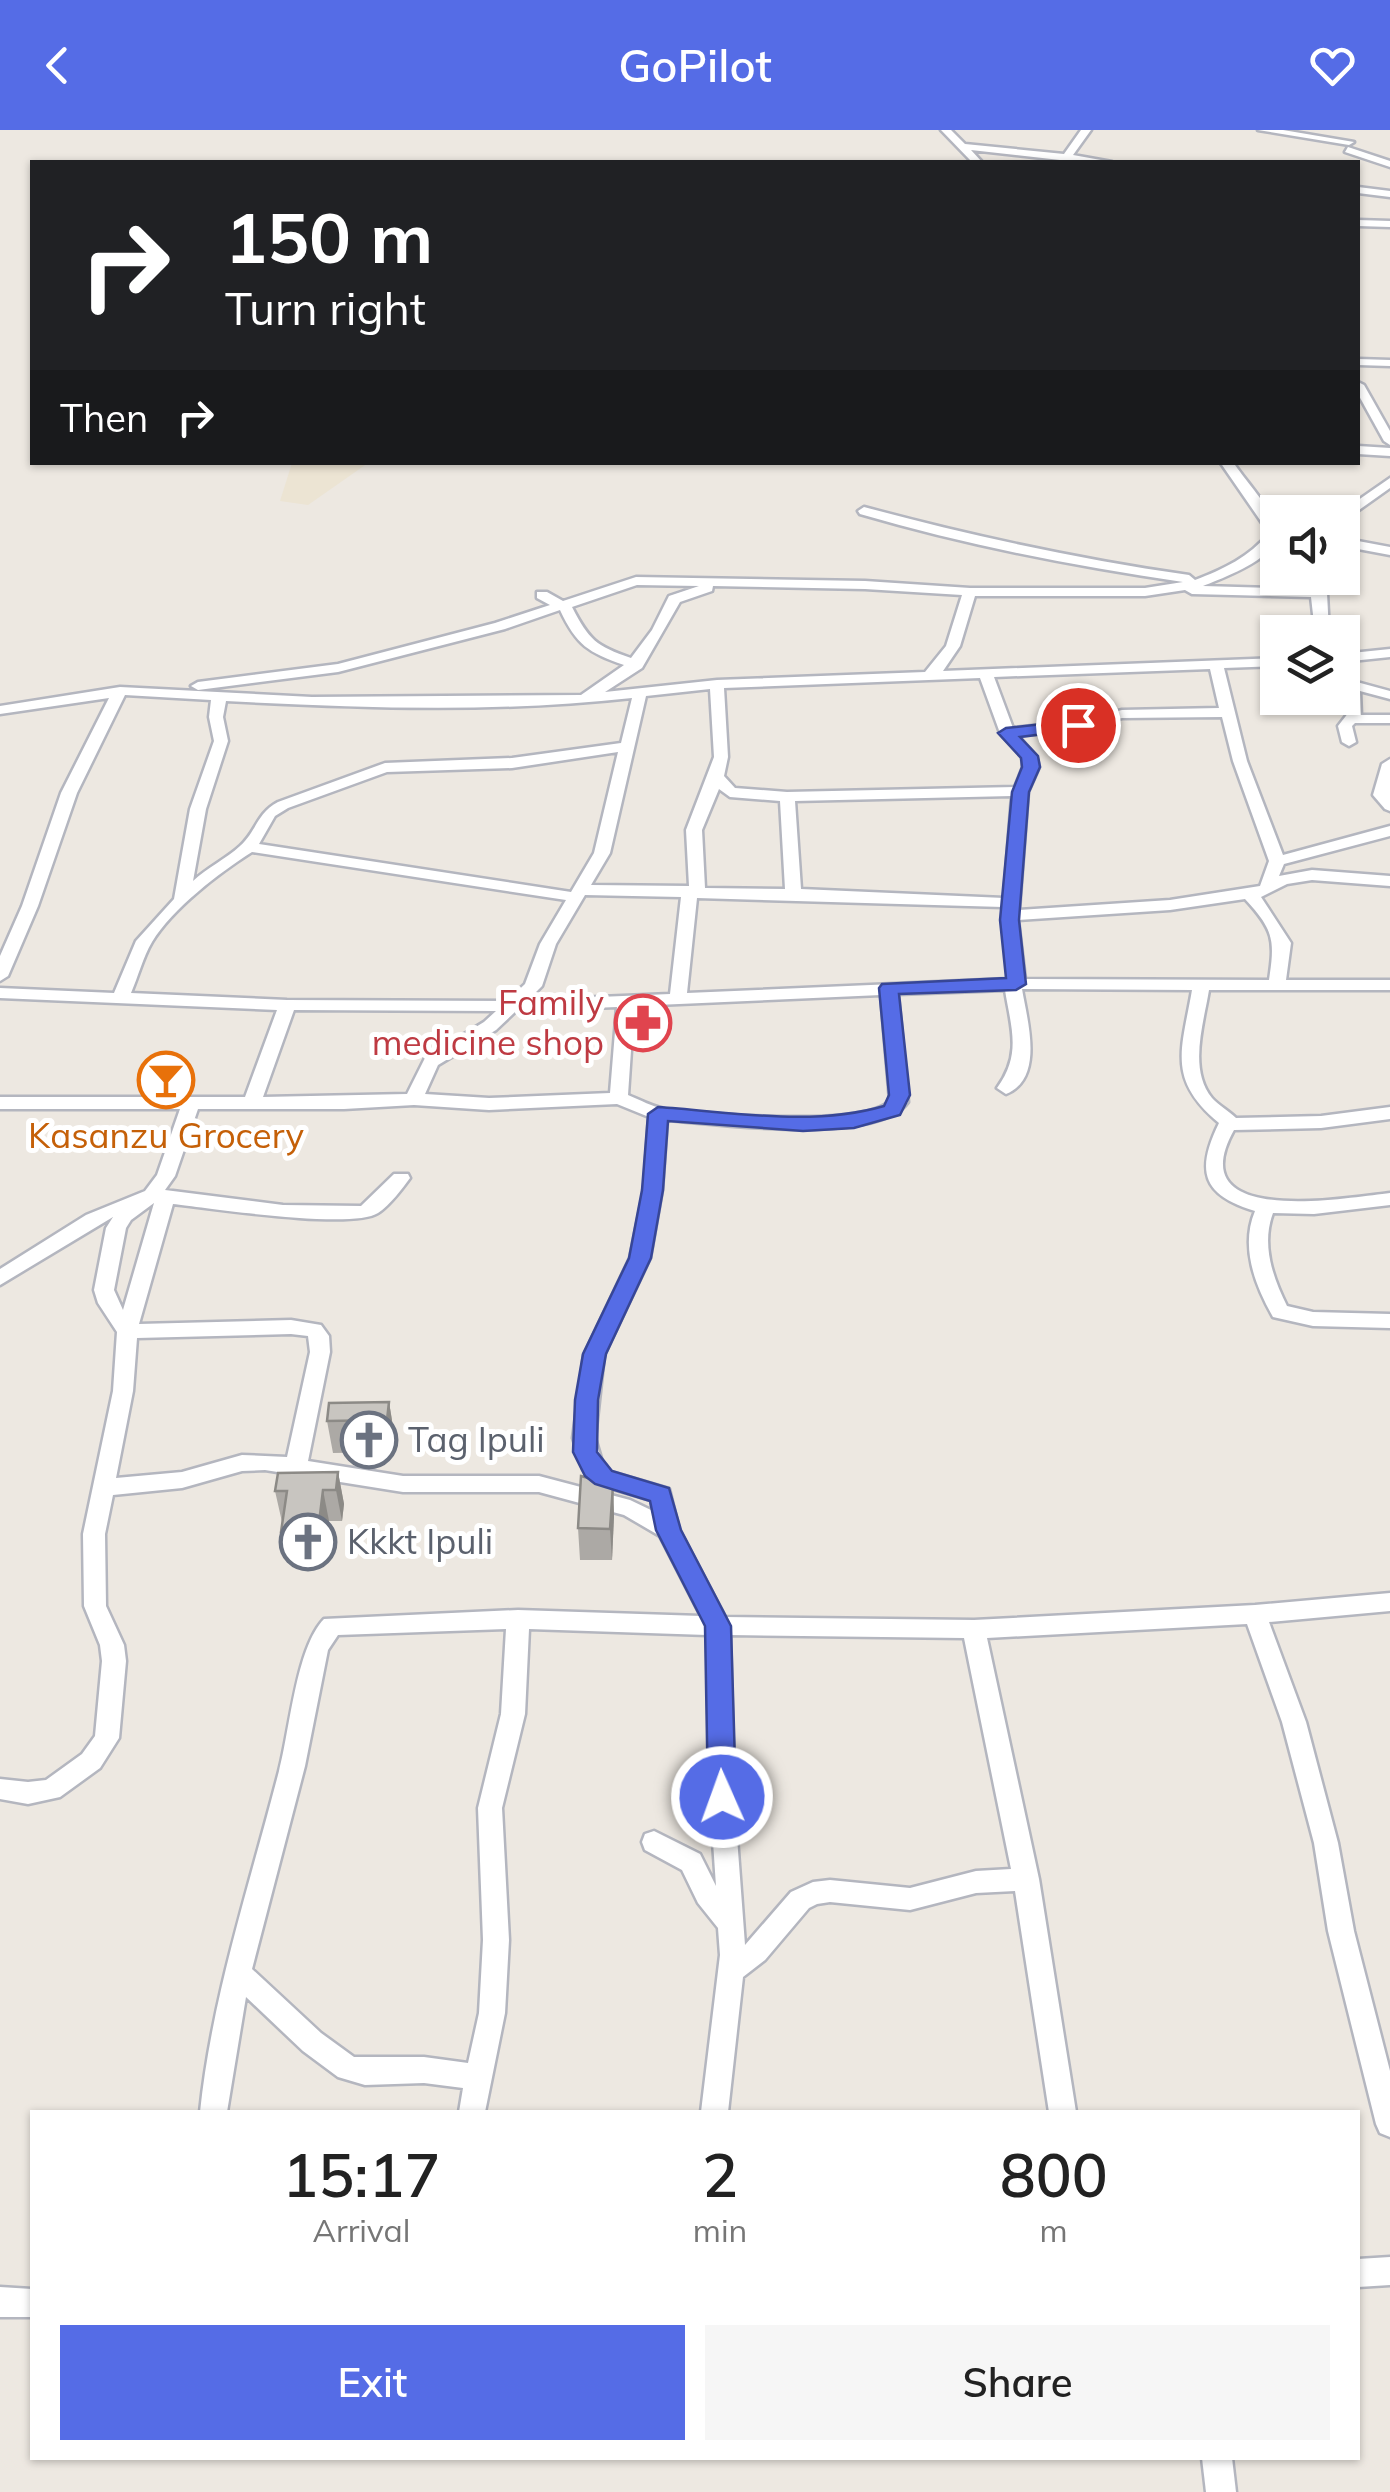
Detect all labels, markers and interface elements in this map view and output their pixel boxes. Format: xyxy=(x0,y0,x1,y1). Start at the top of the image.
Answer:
text: GoPilot xyxy=(618,37,772,93)
icon: back xyxy=(30,38,85,93)
icon: heart xyxy=(1305,38,1360,93)
text: 150 m xyxy=(225,193,433,281)
icon: right xyxy=(60,200,190,330)
text: Turn right xyxy=(225,280,426,336)
icon: right xyxy=(168,390,223,445)
text: Then xyxy=(60,394,148,442)
map controls xyxy=(1260,495,1360,715)
button: sound xyxy=(1260,495,1360,595)
button: layers xyxy=(1260,615,1360,715)
pin xyxy=(1036,683,1121,768)
icon: arrive xyxy=(1051,698,1106,753)
place label: Family medicine shop xyxy=(372,980,604,1064)
pharmacy icon: Family medicine shop xyxy=(613,993,673,1053)
bar icon: Kasanzu Grocery xyxy=(136,1050,196,1110)
place label: Kasanzu Grocery xyxy=(28,1113,304,1157)
church icon: Tag Ipuli xyxy=(339,1410,399,1470)
place label: Tag Ipuli xyxy=(408,1417,545,1461)
church icon: Kkkt Ipuli xyxy=(278,1512,338,1572)
place label: Kkkt Ipuli xyxy=(347,1519,493,1563)
position arrow xyxy=(670,1745,774,1849)
text: 15:17 xyxy=(282,2137,441,2212)
text: 2 xyxy=(702,2137,738,2212)
text: 800 xyxy=(1000,2137,1108,2212)
text: Arrival xyxy=(313,2210,410,2250)
text: min xyxy=(693,2210,747,2250)
text: m xyxy=(1040,2210,1068,2250)
button: Exit xyxy=(60,2325,685,2440)
button: Share xyxy=(705,2325,1330,2440)

